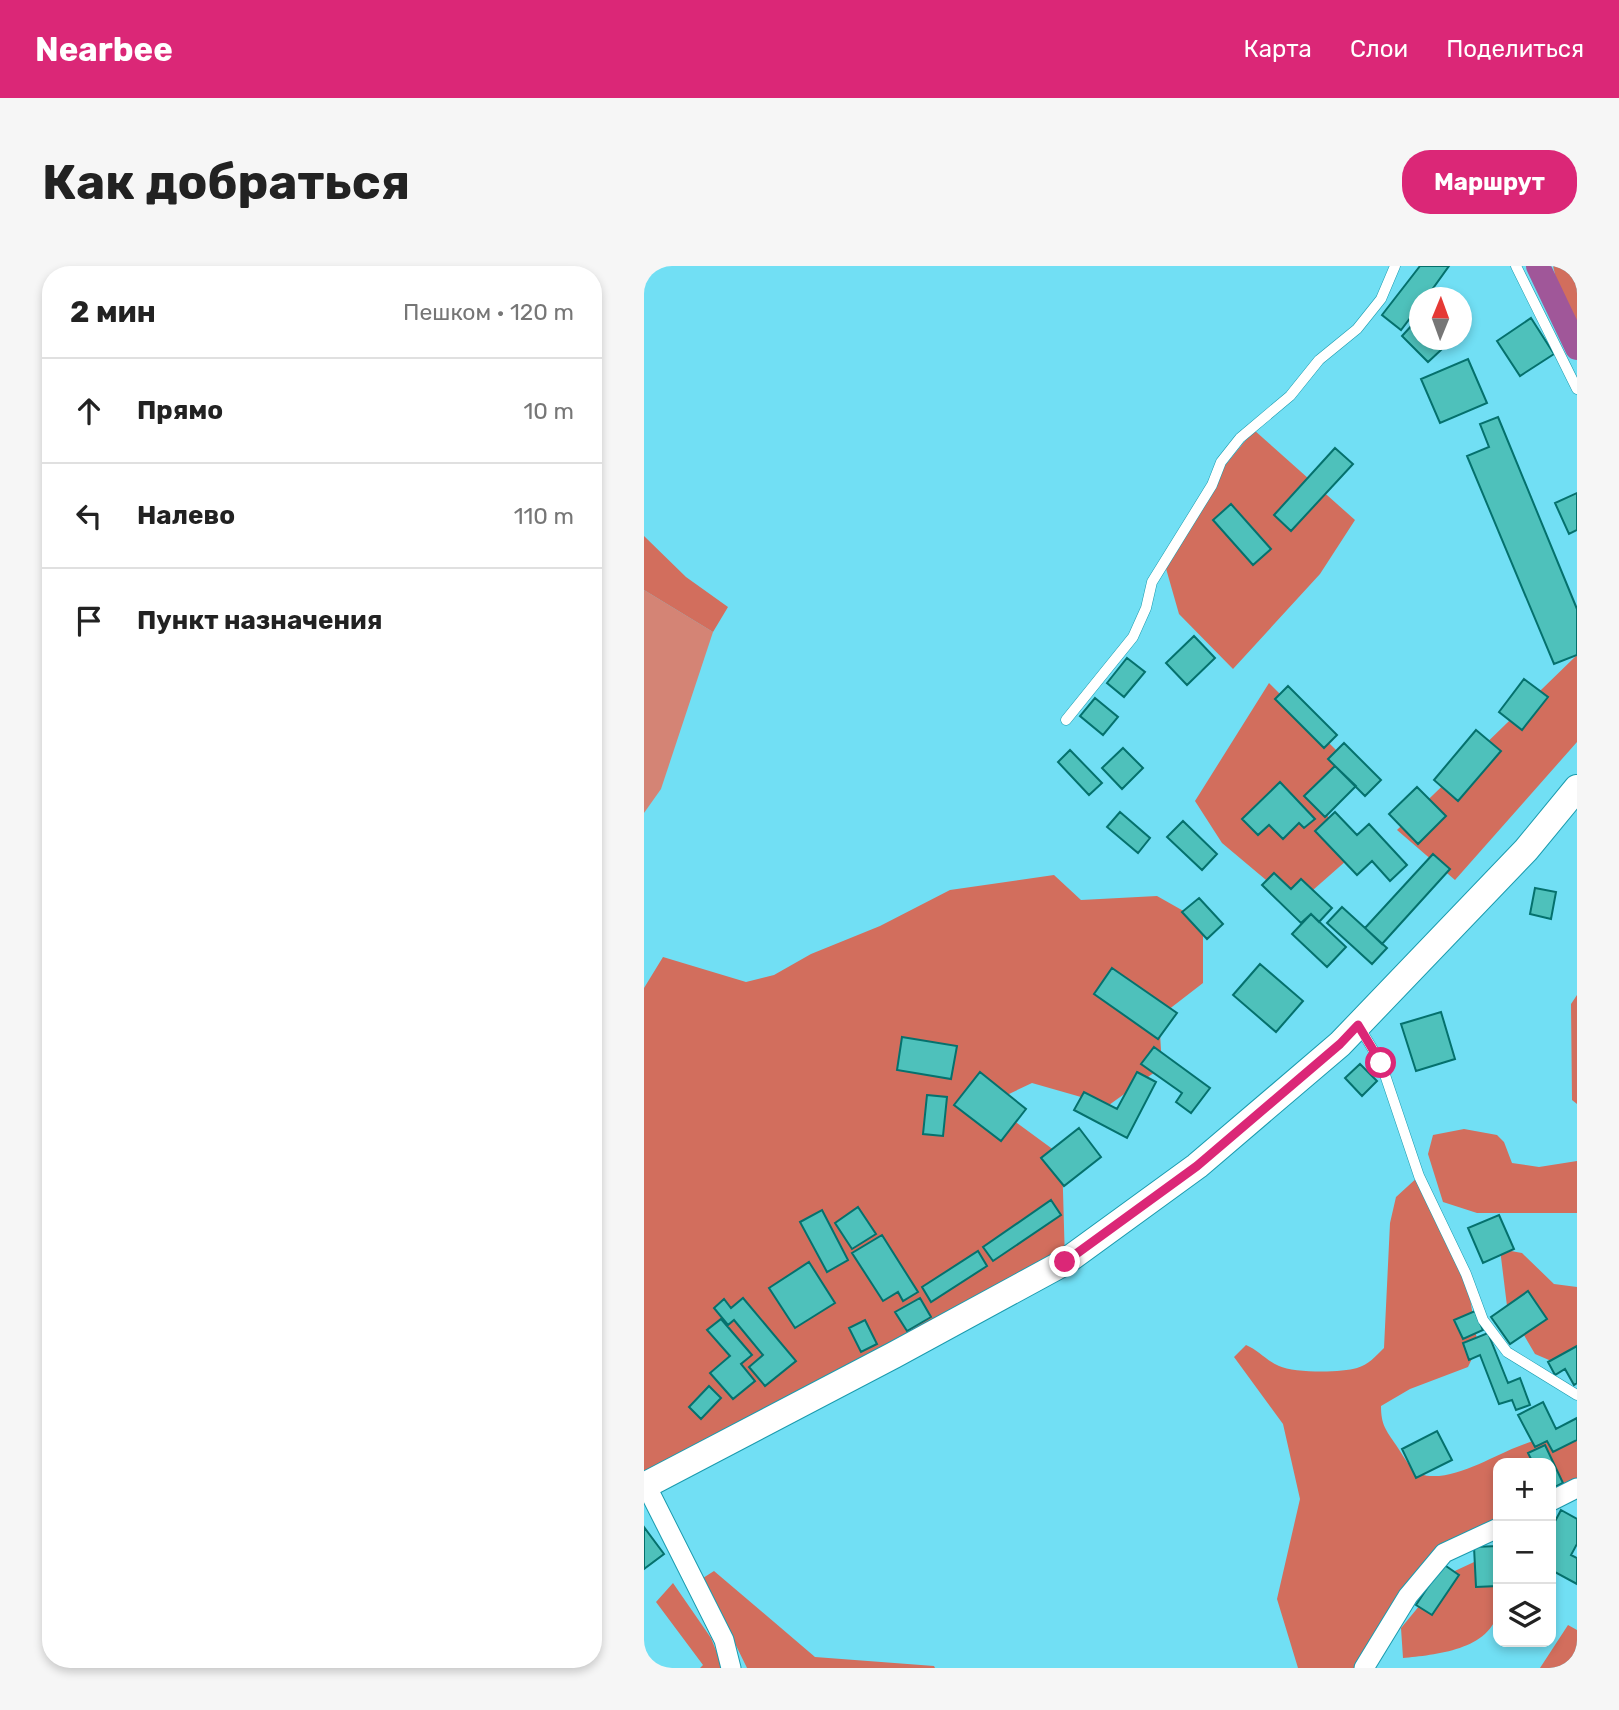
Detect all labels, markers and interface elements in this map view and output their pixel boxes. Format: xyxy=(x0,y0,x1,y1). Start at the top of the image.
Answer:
text: Nearbee xyxy=(35,30,173,69)
text: Карта xyxy=(1243,35,1312,63)
text: Слои xyxy=(1350,35,1408,63)
text: Поделиться xyxy=(1446,35,1584,63)
button: Маршрут xyxy=(1402,150,1577,214)
text: Как добраться xyxy=(42,153,410,211)
north arrow xyxy=(1409,287,1472,350)
text: 2 мин xyxy=(70,294,156,330)
text: Пешком · 120 m xyxy=(403,298,574,326)
icon: ahead xyxy=(70,392,108,430)
text: Прямо xyxy=(137,395,223,426)
text: 10 m xyxy=(523,397,574,425)
icon: left xyxy=(70,497,108,535)
text: Налево xyxy=(137,500,235,531)
text: 110 m xyxy=(514,502,574,530)
icon: arrive xyxy=(70,602,108,640)
text: Пункт назначения xyxy=(137,605,382,636)
route start xyxy=(1365,1047,1396,1078)
route end xyxy=(1049,1246,1080,1277)
map controls xyxy=(1493,1458,1556,1647)
button: + xyxy=(1493,1458,1556,1521)
button: − xyxy=(1493,1521,1556,1584)
button: layers xyxy=(1493,1584,1556,1647)

